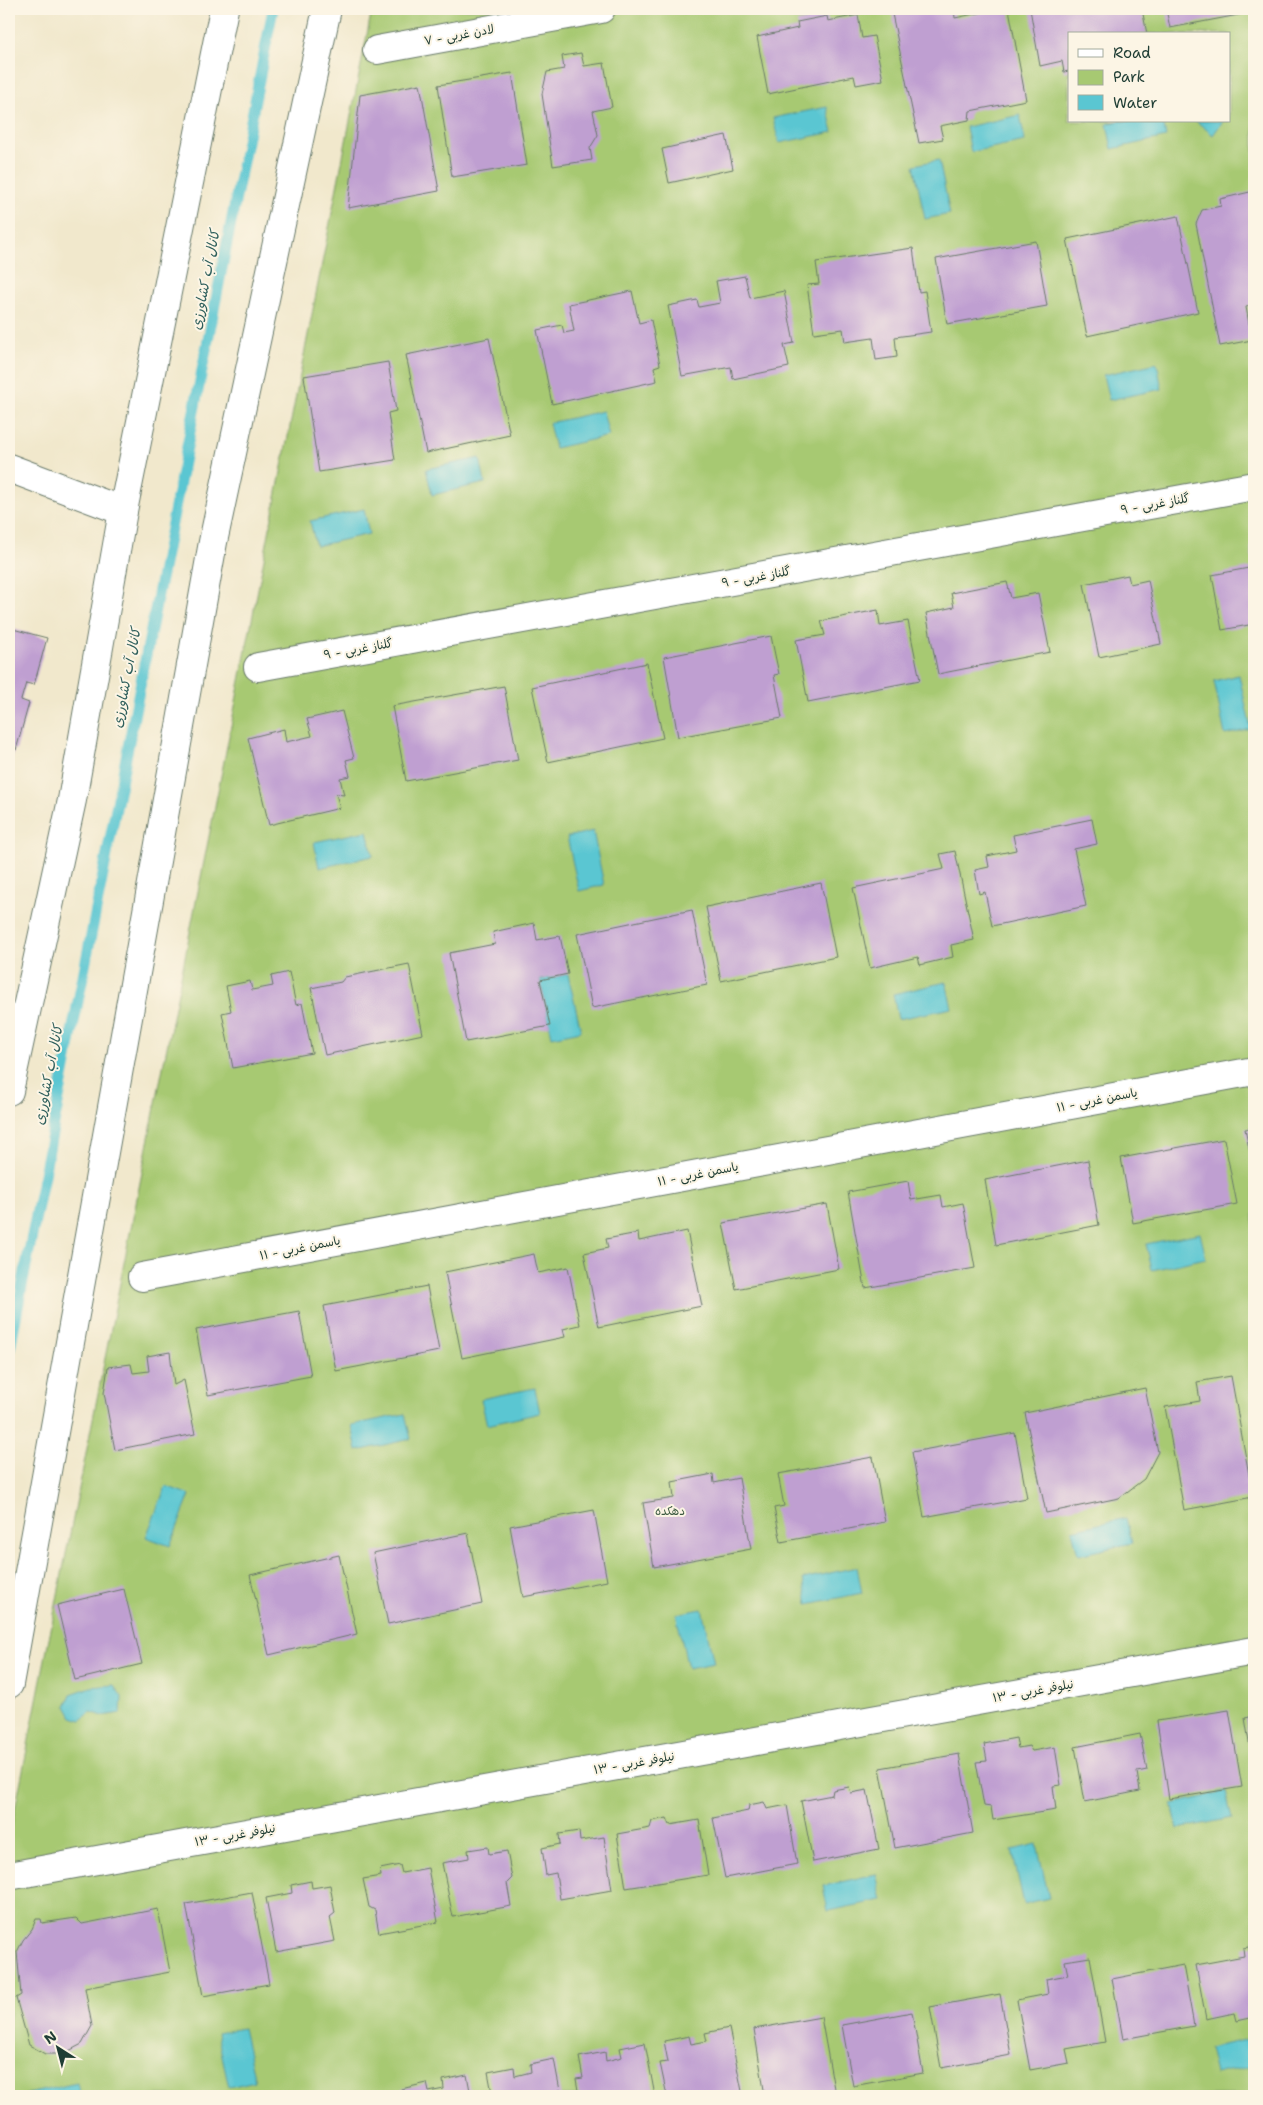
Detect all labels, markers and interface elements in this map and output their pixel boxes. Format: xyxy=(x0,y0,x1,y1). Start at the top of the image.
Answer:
street label: لادن غربی - ۷ xyxy=(423,21,495,49)
legend xyxy=(1068,32,1230,122)
text: Road xyxy=(1113,43,1151,63)
text: Park xyxy=(1113,67,1145,87)
text: Water xyxy=(1113,93,1157,113)
water label: کانال آب کشاورزی xyxy=(186,226,224,331)
street label: گلناز غربی - ۹ xyxy=(1119,490,1191,518)
street label: گلناز غربی - ۹ xyxy=(720,563,792,591)
water label: کانال آب کشاورزی xyxy=(107,624,145,729)
street label: گلناز غربی - ۹ xyxy=(322,635,394,663)
water label: کانال آب کشاورزی xyxy=(29,1021,67,1126)
street label: یاسمن غربی - ۱۱ xyxy=(1055,1084,1139,1116)
street label: یاسمن غربی - ۱۱ xyxy=(656,1158,740,1190)
street label: یاسمن غربی - ۱۱ xyxy=(258,1232,342,1264)
park label: دهکده xyxy=(655,1503,685,1519)
street label: نیلوفر غربی - ۱۳ xyxy=(991,1676,1075,1706)
street label: نیلوفر غربی - ۱۳ xyxy=(592,1748,676,1778)
street label: نیلوفر غربی - ۱۳ xyxy=(193,1820,277,1850)
north arrow xyxy=(32,2022,82,2072)
text: N xyxy=(41,2027,60,2048)

